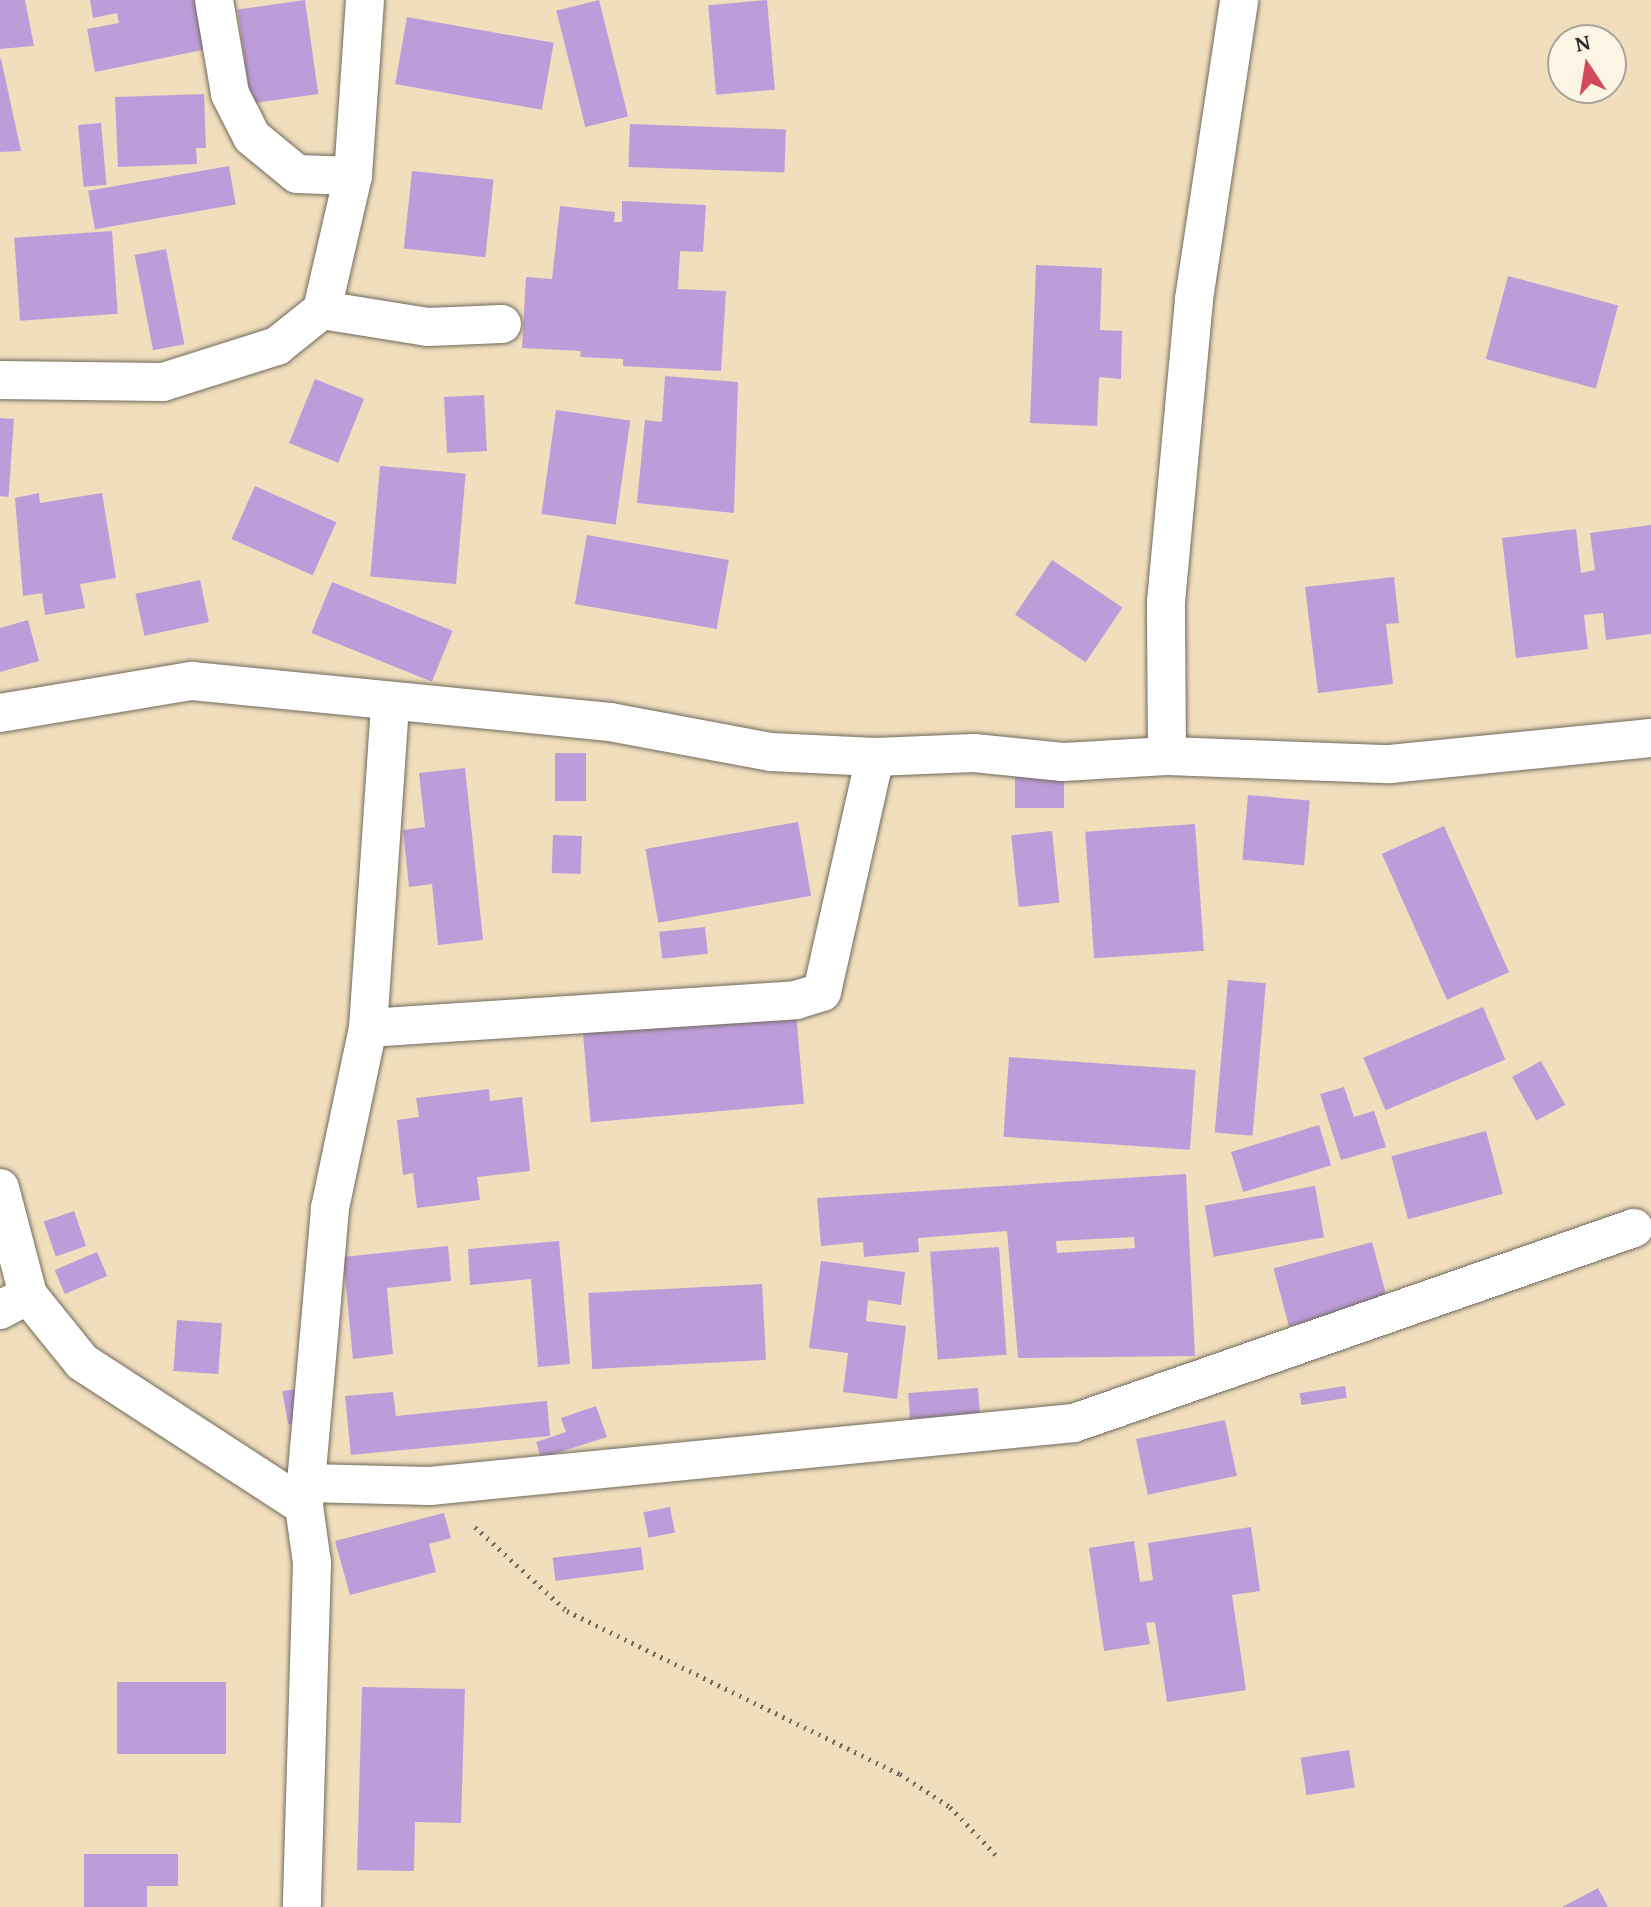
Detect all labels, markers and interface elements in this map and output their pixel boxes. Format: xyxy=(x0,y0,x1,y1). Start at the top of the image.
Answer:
north arrow xyxy=(1547,24,1627,104)
text: N xyxy=(1572,25,1593,60)

